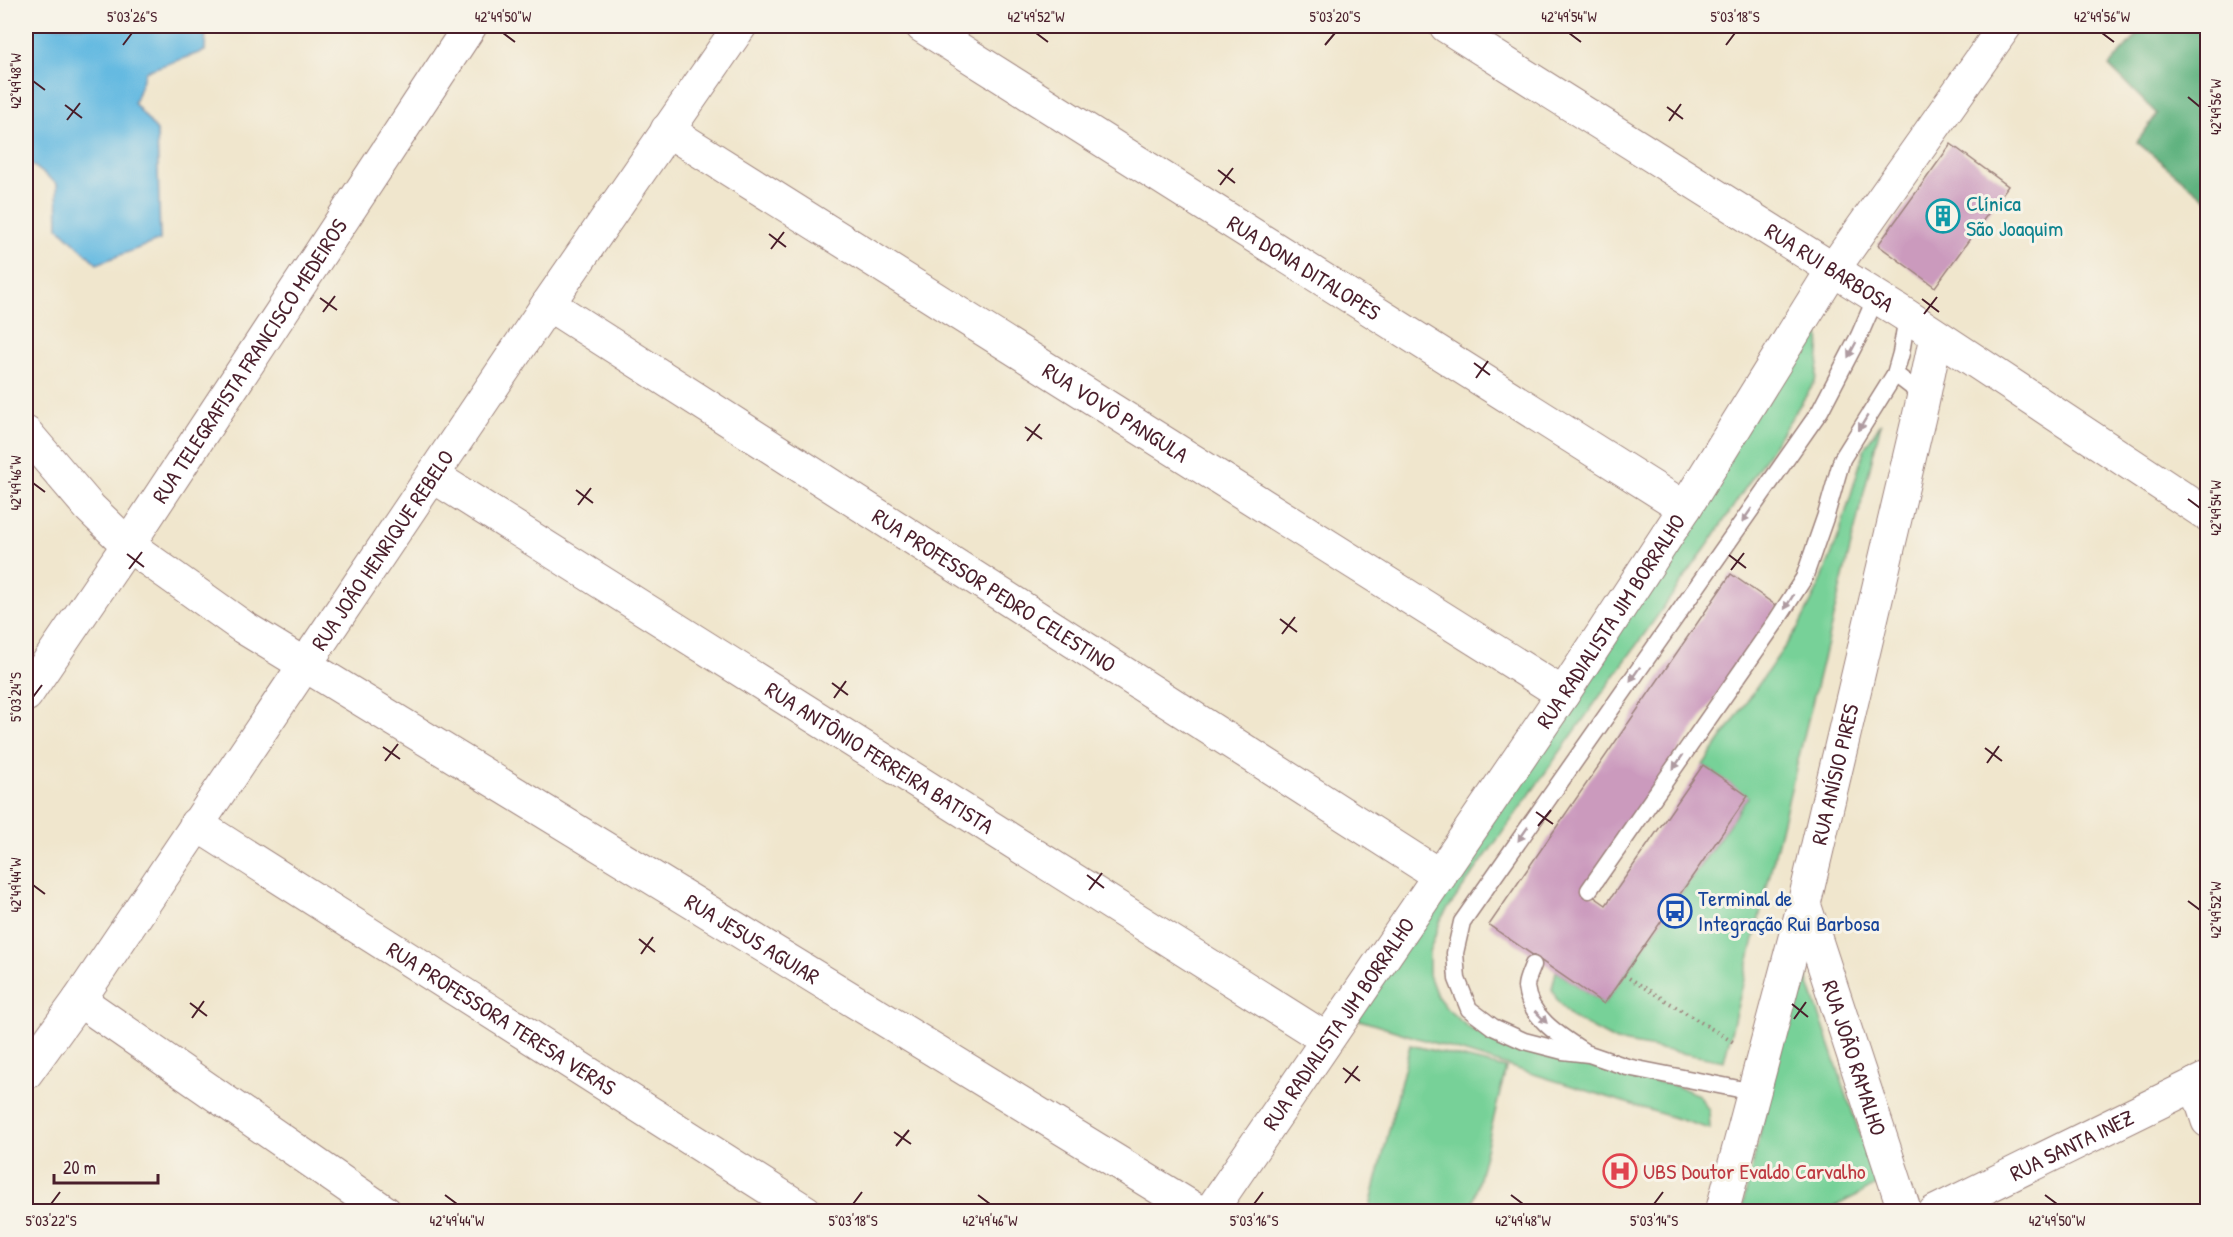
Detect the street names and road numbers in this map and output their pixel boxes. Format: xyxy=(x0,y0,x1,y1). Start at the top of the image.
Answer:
street label: RUA DONA DITALOPES xyxy=(1222,208,1386,327)
street label: RUA TELEGRAFISTA FRANCISCO MEDEIROS xyxy=(145,213,354,509)
street label: RUA RUI BARBOSA xyxy=(1759,216,1900,319)
street label: RUA VOVÒ PANGULA xyxy=(1037,355,1194,470)
street label: RUA JOÃO HENRIQUE REBELO xyxy=(304,444,461,656)
street label: RUA PROFESSOR PEDRO CELESTINO xyxy=(867,501,1122,679)
street label: RUA RADIALISTA JIM BORRALHO xyxy=(1529,508,1692,734)
street label: RUA ANTÔNIO FERREIRA BATISTA xyxy=(760,674,1000,841)
street label: RUA ANÍSIO PIRES xyxy=(1804,701,1866,848)
street label: RUA JESUS AGUIAR xyxy=(679,886,825,991)
street label: RUA RADIALISTA JIM BORRALHO xyxy=(1255,911,1421,1136)
street label: RUA PROFESSORA TERESA VERAS xyxy=(381,934,622,1102)
street label: RUA JOÃO RAMALHO xyxy=(1815,976,1894,1139)
street label: RUA SANTA INEZ xyxy=(2005,1102,2138,1188)

